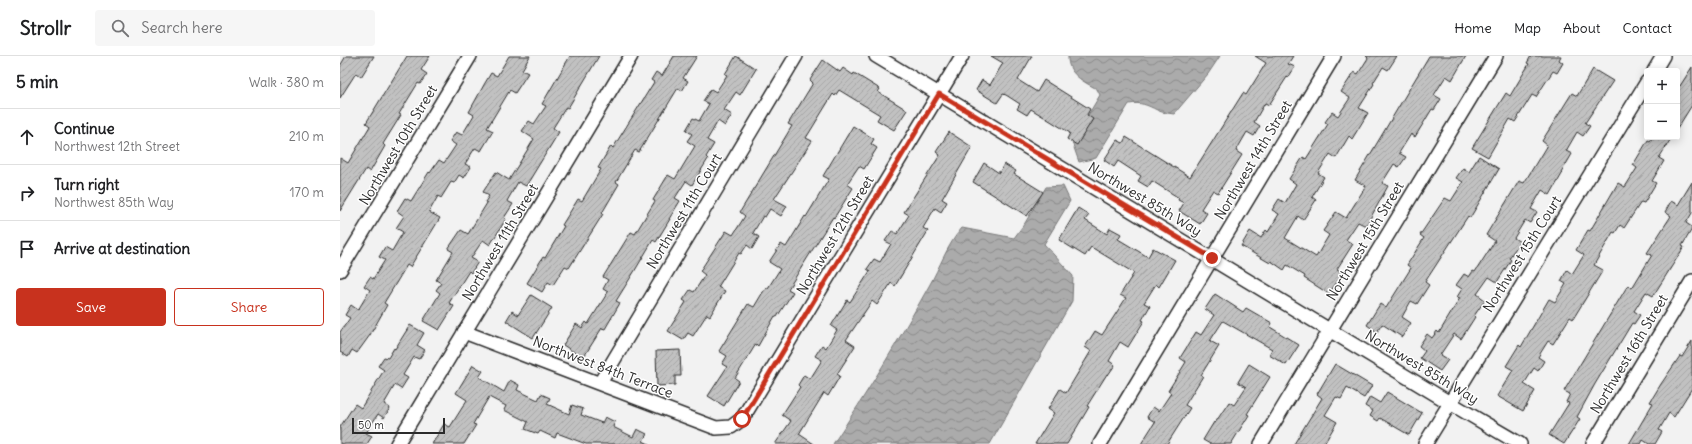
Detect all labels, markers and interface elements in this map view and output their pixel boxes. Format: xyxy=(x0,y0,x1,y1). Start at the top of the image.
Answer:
search box xyxy=(95,10,375,46)
text: Strollr xyxy=(20,16,71,40)
icon: search xyxy=(109,17,131,39)
text: Search here xyxy=(141,18,223,37)
text: Home xyxy=(1454,19,1492,37)
text: Map xyxy=(1514,19,1541,37)
text: About xyxy=(1563,19,1601,37)
text: Contact xyxy=(1623,19,1672,37)
map controls xyxy=(1644,68,1680,140)
button: + xyxy=(1644,68,1680,104)
text: 5 min xyxy=(16,71,58,93)
text: Walk · 380 m xyxy=(249,74,324,91)
street label: Northwest 10th Street xyxy=(355,81,441,208)
street label: Northwest 14th Street xyxy=(1210,97,1296,223)
button: − xyxy=(1644,104,1680,140)
text: Continue xyxy=(54,119,115,138)
icon: ahead xyxy=(16,126,38,148)
text: 210 m xyxy=(289,128,324,145)
text: Northwest 12th Street xyxy=(54,138,180,155)
street label: Northwest 11th Court xyxy=(642,150,726,272)
street label: Northwest 85th Way xyxy=(1085,158,1205,240)
street label: Northwest 12th Street xyxy=(792,172,878,298)
text: Turn right xyxy=(54,175,119,194)
street label: Northwest 15th Street xyxy=(1322,178,1408,304)
street label: Northwest 11th Street xyxy=(458,180,542,304)
icon: right xyxy=(16,182,38,204)
text: 170 m xyxy=(289,184,324,201)
street label: Northwest 15th Court xyxy=(1479,192,1565,316)
text: Northwest 85th Way xyxy=(54,194,174,211)
icon: arrive xyxy=(16,238,38,260)
text: Arrive at destination xyxy=(54,239,190,258)
route end xyxy=(1203,249,1221,267)
button: Save xyxy=(16,288,166,326)
button: Share xyxy=(174,288,324,326)
street label: Northwest 16th Street xyxy=(1586,291,1672,417)
street label: Northwest 85th Way xyxy=(1362,326,1482,408)
street label: Northwest 84th Terrace xyxy=(530,332,676,402)
route start xyxy=(733,410,751,428)
scale bar xyxy=(352,416,445,435)
text: 50 m xyxy=(358,418,384,432)

